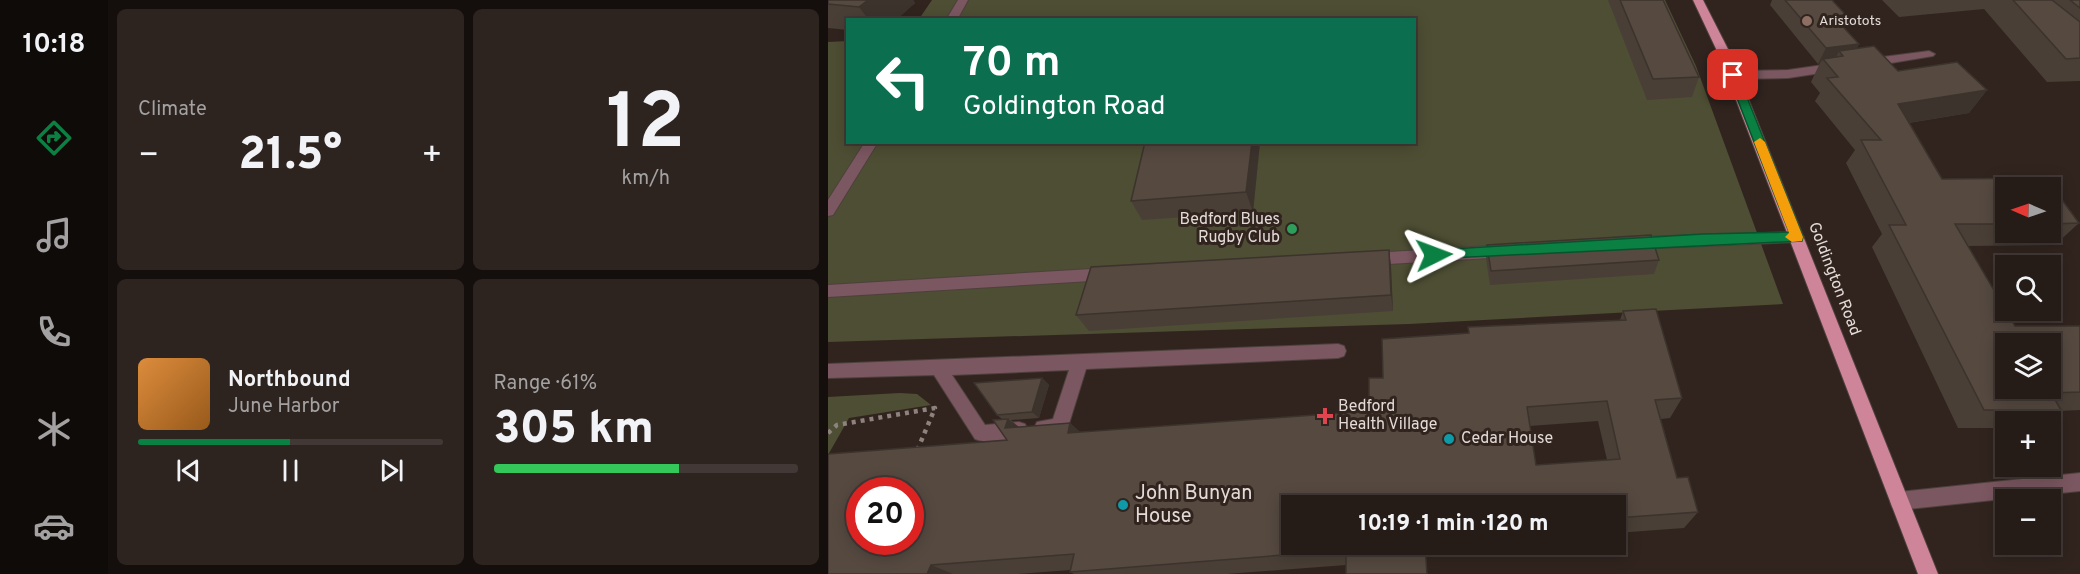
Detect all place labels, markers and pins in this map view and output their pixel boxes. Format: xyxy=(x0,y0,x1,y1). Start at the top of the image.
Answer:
place label: Aristotots xyxy=(1819,13,1881,30)
marker: Aristotots xyxy=(1800,14,1814,28)
pin xyxy=(1707,49,1758,100)
place label: Bedford Blues Rugby Club xyxy=(1180,210,1280,248)
marker: Bedford Blues Rugby Club xyxy=(1285,222,1299,236)
place label: Bedford Health Village xyxy=(1338,397,1437,435)
marker: Bedford Health Village xyxy=(1316,407,1334,425)
place label: Cedar House xyxy=(1461,429,1553,449)
marker: Cedar House xyxy=(1442,432,1456,446)
place label: John Bunyan House xyxy=(1135,481,1253,530)
marker: John Bunyan House xyxy=(1116,498,1130,512)

